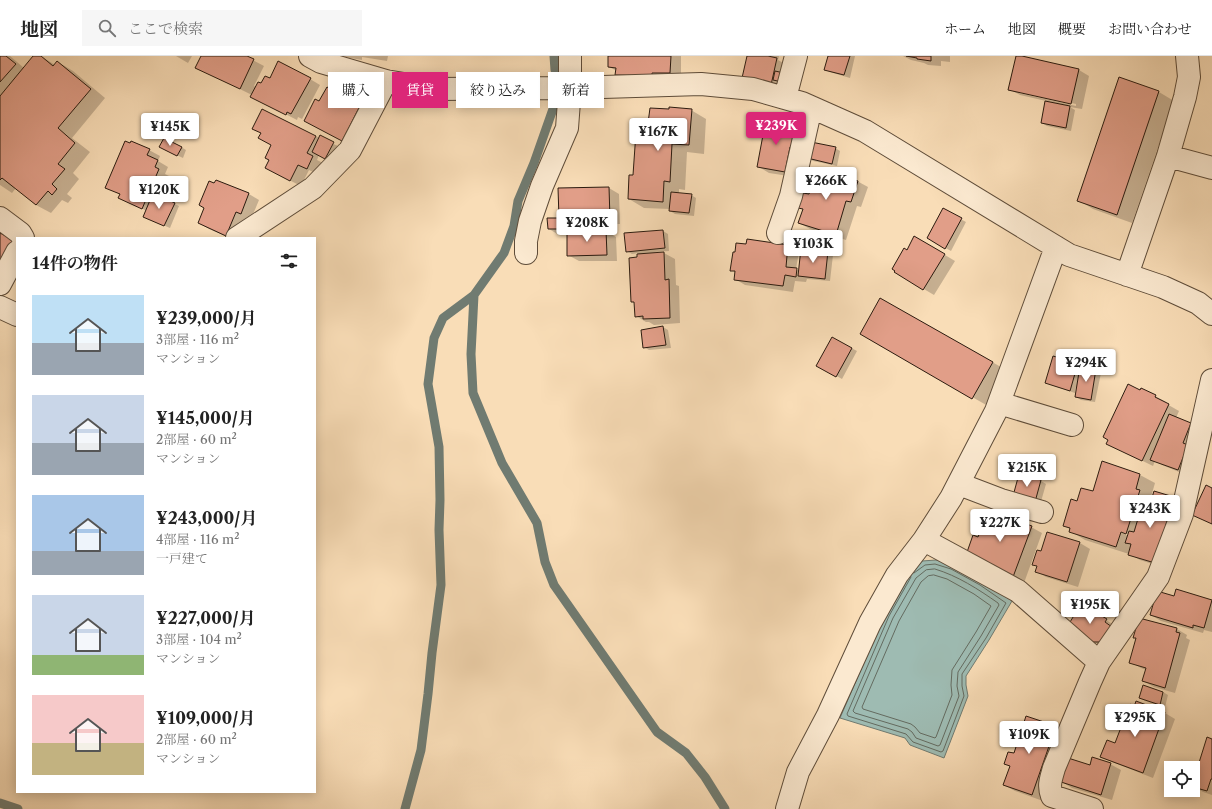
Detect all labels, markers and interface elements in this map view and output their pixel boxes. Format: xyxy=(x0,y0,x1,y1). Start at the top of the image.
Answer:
search box xyxy=(82,10,362,46)
icon: search xyxy=(96,17,118,39)
text: 地図 xyxy=(20,18,58,41)
text: ここで検索 xyxy=(128,19,203,38)
text: ホーム xyxy=(944,20,986,38)
text: 地図 xyxy=(1008,20,1036,38)
text: 概要 xyxy=(1058,20,1086,38)
text: お問い合わせ xyxy=(1108,20,1192,38)
chip: 購入 xyxy=(328,72,384,108)
chip: 賃貸 xyxy=(392,72,448,108)
chip: 絞り込み xyxy=(456,72,540,108)
chip: 新着 xyxy=(548,72,604,108)
pin: ¥239K xyxy=(748,112,804,146)
pin: ¥145K xyxy=(142,113,198,147)
text: ¥239K xyxy=(755,117,797,133)
text: ¥145K xyxy=(150,118,190,134)
pin: ¥167K xyxy=(630,118,686,152)
text: ¥167K xyxy=(638,123,678,139)
pin: ¥266K xyxy=(798,167,854,201)
text: ¥266K xyxy=(805,172,847,188)
pin: ¥120K xyxy=(131,176,187,210)
text: ¥120K xyxy=(138,181,180,197)
pin: ¥208K xyxy=(559,209,615,243)
text: ¥208K xyxy=(565,214,609,230)
pin: ¥103K xyxy=(785,230,841,264)
text: ¥103K xyxy=(793,235,833,251)
icon: filters xyxy=(278,250,300,272)
text: 14件の物件 xyxy=(32,253,118,273)
text: ¥239,000/月 xyxy=(156,308,257,328)
icon: home xyxy=(64,311,112,359)
text: 3部屋 · 116 m² xyxy=(156,331,239,347)
pin: ¥294K xyxy=(1058,349,1114,383)
text: マンション xyxy=(156,350,220,366)
text: ¥294K xyxy=(1065,354,1107,370)
text: ¥145,000/月 xyxy=(156,408,255,428)
icon: home xyxy=(64,411,112,459)
text: 2部屋 · 60 m² xyxy=(156,431,237,447)
text: マンション xyxy=(156,450,220,466)
pin: ¥215K xyxy=(999,454,1055,488)
text: ¥215K xyxy=(1007,459,1047,475)
pin: ¥243K xyxy=(1122,495,1178,529)
text: ¥243K xyxy=(1129,500,1171,516)
text: ¥243,000/月 xyxy=(156,508,257,528)
pin: ¥227K xyxy=(972,509,1028,543)
icon: home xyxy=(64,511,112,559)
text: ¥227K xyxy=(979,514,1021,530)
text: 4部屋 · 116 m² xyxy=(156,531,240,547)
text: 一戸建て xyxy=(156,550,208,566)
pin: ¥195K xyxy=(1062,591,1118,625)
text: ¥195K xyxy=(1070,596,1110,612)
text: ¥227,000/月 xyxy=(156,608,256,628)
icon: home xyxy=(64,611,112,659)
text: 3部屋 · 104 m² xyxy=(156,631,242,647)
text: マンション xyxy=(156,650,220,666)
pin: ¥295K xyxy=(1107,704,1163,738)
text: ¥109,000/月 xyxy=(156,708,255,728)
text: ¥295K xyxy=(1114,709,1156,725)
icon: home xyxy=(64,711,112,759)
pin: ¥109K xyxy=(1001,721,1057,755)
text: ¥109K xyxy=(1008,726,1050,742)
text: 2部屋 · 60 m² xyxy=(156,731,237,747)
text: マンション xyxy=(156,750,220,766)
map controls xyxy=(1164,761,1200,797)
button: locate xyxy=(1164,761,1200,797)

